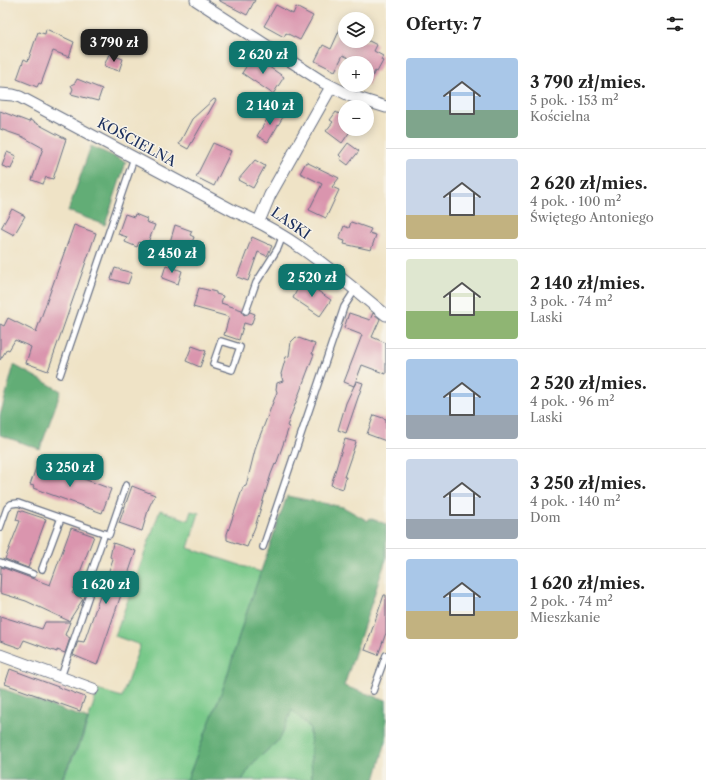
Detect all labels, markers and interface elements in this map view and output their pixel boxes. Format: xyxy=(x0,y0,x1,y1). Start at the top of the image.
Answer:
map controls xyxy=(338,12,374,136)
button: layers xyxy=(338,12,374,48)
icon: filters xyxy=(664,13,686,35)
text: Oferty: 7 xyxy=(406,14,481,34)
pin: 3 790 zł xyxy=(73,29,155,63)
text: 3 790 zł xyxy=(90,34,138,50)
pin: 2 620 zł xyxy=(222,41,304,75)
text: 2 620 zł xyxy=(238,46,288,62)
button: + xyxy=(338,56,374,92)
text: 3 790 zł/mies. xyxy=(530,72,646,92)
icon: home xyxy=(438,74,486,122)
pin: 2 140 zł xyxy=(229,92,311,126)
text: 5 pok. · 153 m² xyxy=(530,92,619,108)
text: 2 140 zł xyxy=(246,97,294,113)
button: − xyxy=(338,100,374,136)
text: Kościelna xyxy=(530,108,590,124)
street label: KOŚCIELNA xyxy=(94,113,181,171)
text: 2 620 zł/mies. xyxy=(530,173,647,193)
icon: home xyxy=(438,175,486,223)
text: 4 pok. · 100 m² xyxy=(530,193,621,209)
street label: LASKI xyxy=(268,203,314,243)
text: Świętego Antoniego xyxy=(530,209,654,225)
pin: 2 450 zł xyxy=(131,240,213,274)
text: 2 450 zł xyxy=(147,245,197,261)
pin: 2 520 zł xyxy=(271,264,353,298)
text: 2 520 zł xyxy=(287,269,337,285)
text: 2 140 zł/mies. xyxy=(530,273,645,293)
icon: home xyxy=(438,275,486,323)
text: 3 pok. · 74 m² xyxy=(530,293,613,309)
text: Laski xyxy=(530,309,563,325)
text: 2 520 zł/mies. xyxy=(530,373,647,393)
icon: home xyxy=(438,375,486,423)
text: 4 pok. · 96 m² xyxy=(530,393,615,409)
text: Laski xyxy=(530,409,563,425)
pin: 3 250 zł xyxy=(29,454,111,488)
text: 3 250 zł xyxy=(46,459,94,475)
text: 3 250 zł/mies. xyxy=(530,473,646,493)
icon: home xyxy=(438,475,486,523)
text: 4 pok. · 140 m² xyxy=(530,493,621,509)
text: Dom xyxy=(530,509,561,525)
pin: 1 620 zł xyxy=(65,571,147,605)
text: 1 620 zł/mies. xyxy=(530,573,645,593)
icon: home xyxy=(438,575,486,623)
text: 1 620 zł xyxy=(82,576,130,592)
text: 2 pok. · 74 m² xyxy=(530,593,613,609)
text: Mieszkanie xyxy=(530,609,600,625)

